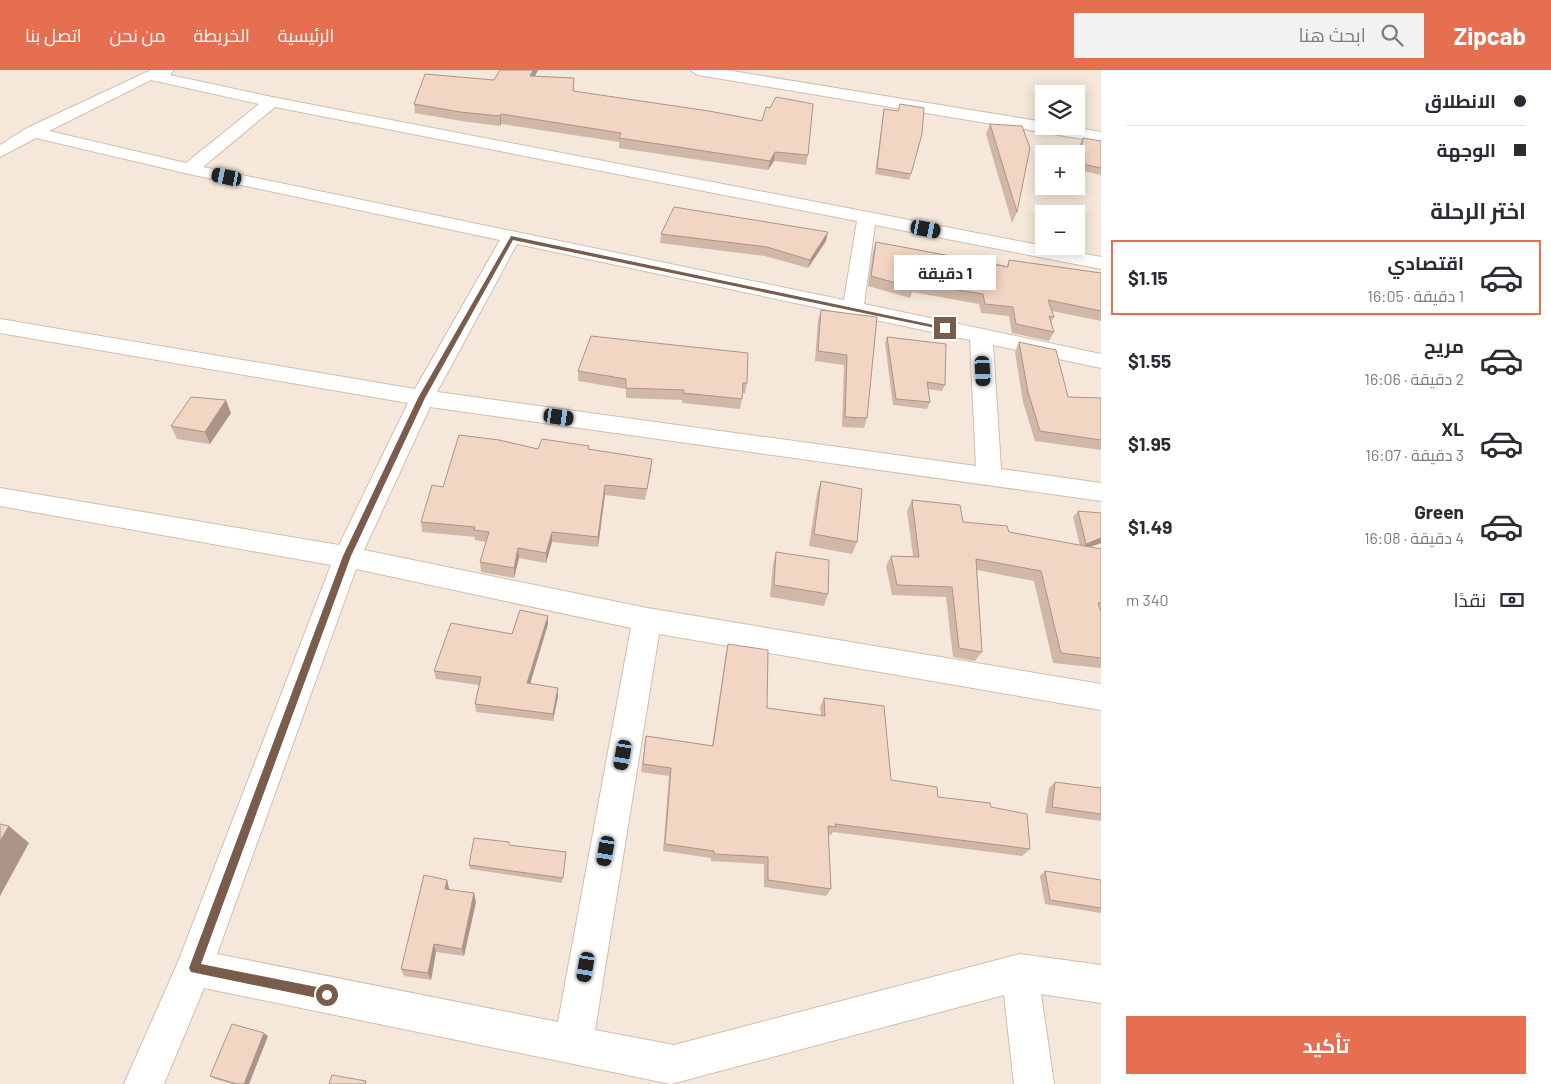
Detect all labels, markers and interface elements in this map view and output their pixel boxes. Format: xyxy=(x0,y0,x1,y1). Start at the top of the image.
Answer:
search box xyxy=(1074,13,1424,58)
icon: search xyxy=(1378,21,1406,49)
text: Zipcab xyxy=(1454,21,1526,50)
text: ابحث هنا xyxy=(1299,23,1366,46)
text: اتصل بنا xyxy=(25,24,82,46)
text: من نحن xyxy=(110,24,166,46)
text: الخريطة xyxy=(194,24,250,46)
text: الرئيسية xyxy=(278,24,334,46)
map controls xyxy=(1035,85,1085,255)
button: layers xyxy=(1035,85,1085,135)
text: الانطلاق xyxy=(1425,89,1496,112)
text: الوجهة xyxy=(1436,138,1496,161)
button: + xyxy=(1035,145,1085,195)
car xyxy=(210,167,243,187)
text: اختر الرحلة xyxy=(1430,197,1526,223)
button: − xyxy=(1035,205,1085,255)
car xyxy=(909,219,942,239)
text: اقتصادي xyxy=(1388,251,1464,274)
icon: car xyxy=(1479,255,1524,300)
callout: 1 دقيقة xyxy=(894,256,996,290)
text: 1 دقيقة xyxy=(918,263,972,282)
text: $1.15 xyxy=(1128,266,1168,289)
text: 1 دقيقة · 16:05 xyxy=(1367,286,1464,305)
route end xyxy=(934,317,956,339)
text: مريح xyxy=(1424,334,1464,357)
icon: car xyxy=(1479,338,1524,383)
text: $1.55 xyxy=(1128,349,1171,372)
car xyxy=(974,356,991,386)
text: 2 دقيقة · 16:06 xyxy=(1364,369,1464,388)
car xyxy=(543,407,574,427)
text: XL xyxy=(1441,417,1464,440)
icon: car xyxy=(1479,421,1524,466)
text: $1.95 xyxy=(1128,432,1171,455)
text: 3 دقيقة · 16:07 xyxy=(1365,445,1464,464)
text: Green xyxy=(1414,500,1464,523)
icon: car xyxy=(1479,504,1524,549)
text: $1.49 xyxy=(1128,515,1172,538)
text: 4 دقيقة · 16:08 xyxy=(1364,528,1464,547)
icon: cash xyxy=(1498,586,1526,614)
text: نقدًا xyxy=(1454,588,1486,611)
text: 340 m xyxy=(1126,590,1169,609)
car xyxy=(613,739,632,771)
car xyxy=(596,835,615,867)
car xyxy=(576,951,595,983)
route start xyxy=(316,984,338,1006)
button: تأكيد xyxy=(1126,1016,1526,1074)

